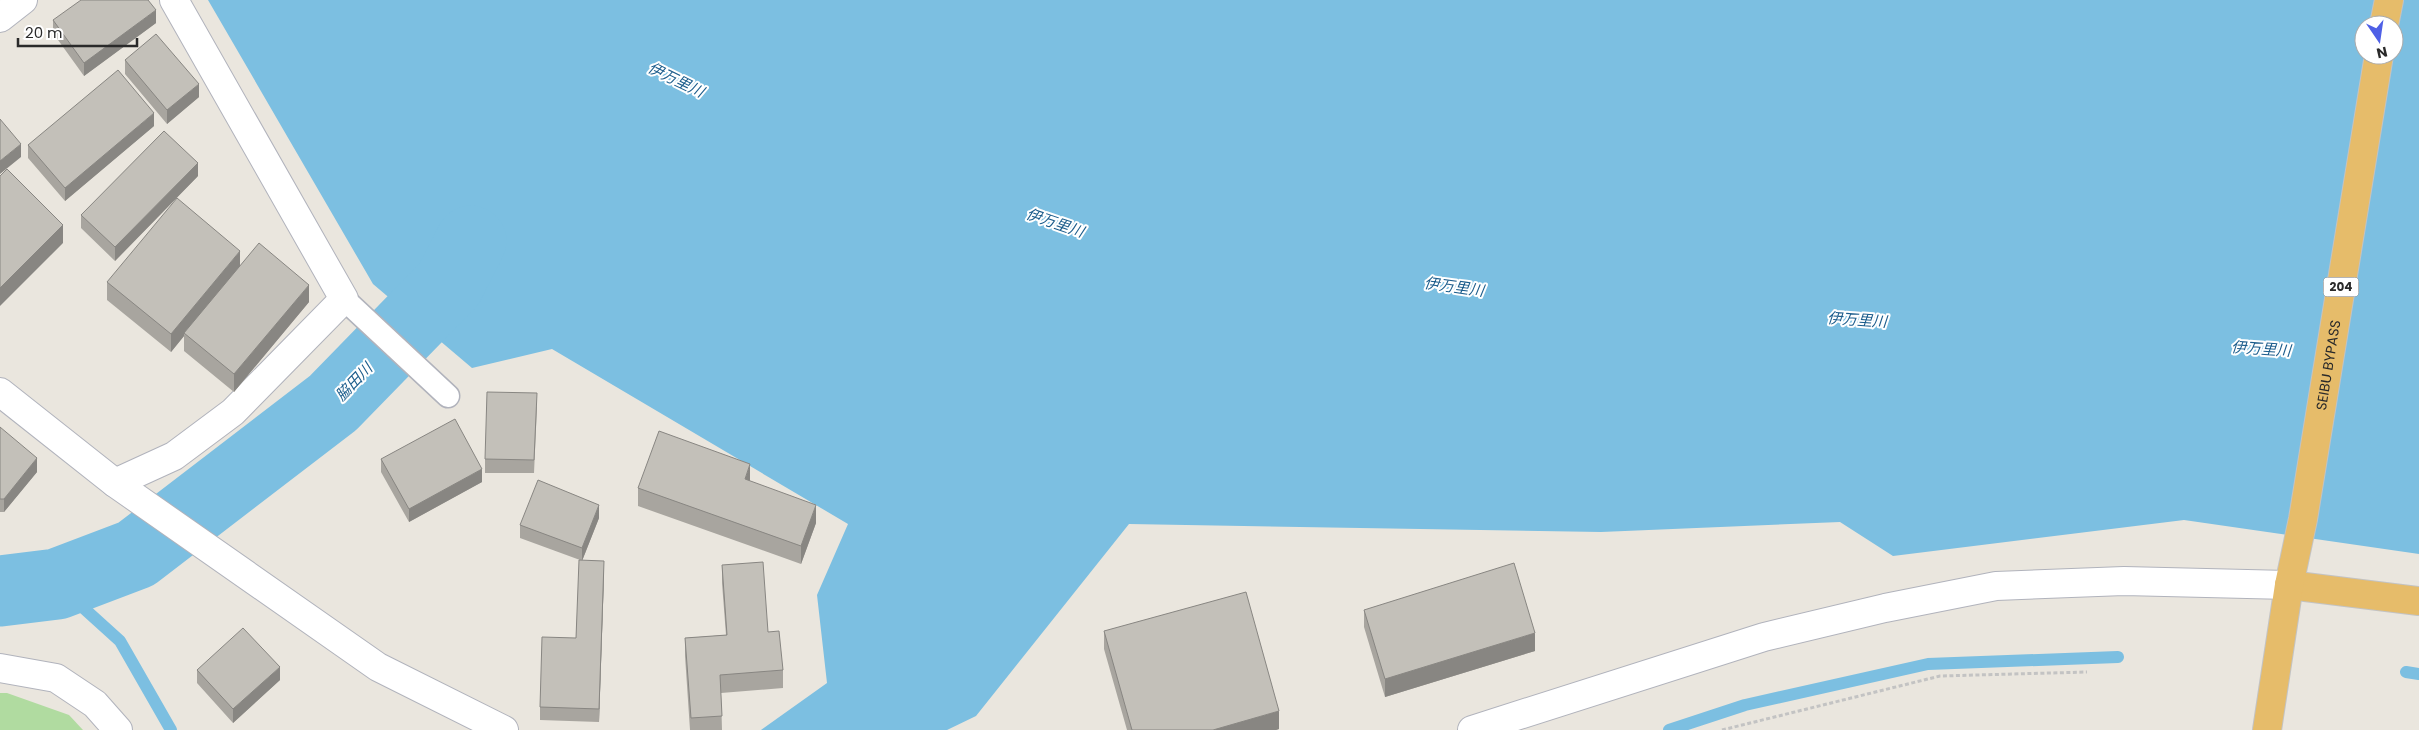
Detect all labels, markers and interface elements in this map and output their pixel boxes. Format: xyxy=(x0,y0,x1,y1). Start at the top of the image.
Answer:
scale bar xyxy=(18,15,136,47)
north arrow xyxy=(2354,15,2404,65)
text: 20 m xyxy=(25,22,63,43)
text: N xyxy=(2375,42,2389,64)
water label: 伊万里川 xyxy=(645,57,710,103)
water label: 伊万里川 xyxy=(1023,203,1089,243)
water label: 伊万里川 xyxy=(1423,272,1487,301)
road number: 204 xyxy=(2324,278,2358,296)
water label: 伊万里川 xyxy=(1826,307,1890,332)
street label: SEIBU BYPASS xyxy=(2311,318,2345,412)
water label: 伊万里川 xyxy=(2230,336,2294,361)
water label: 脇田川 xyxy=(330,357,378,405)

